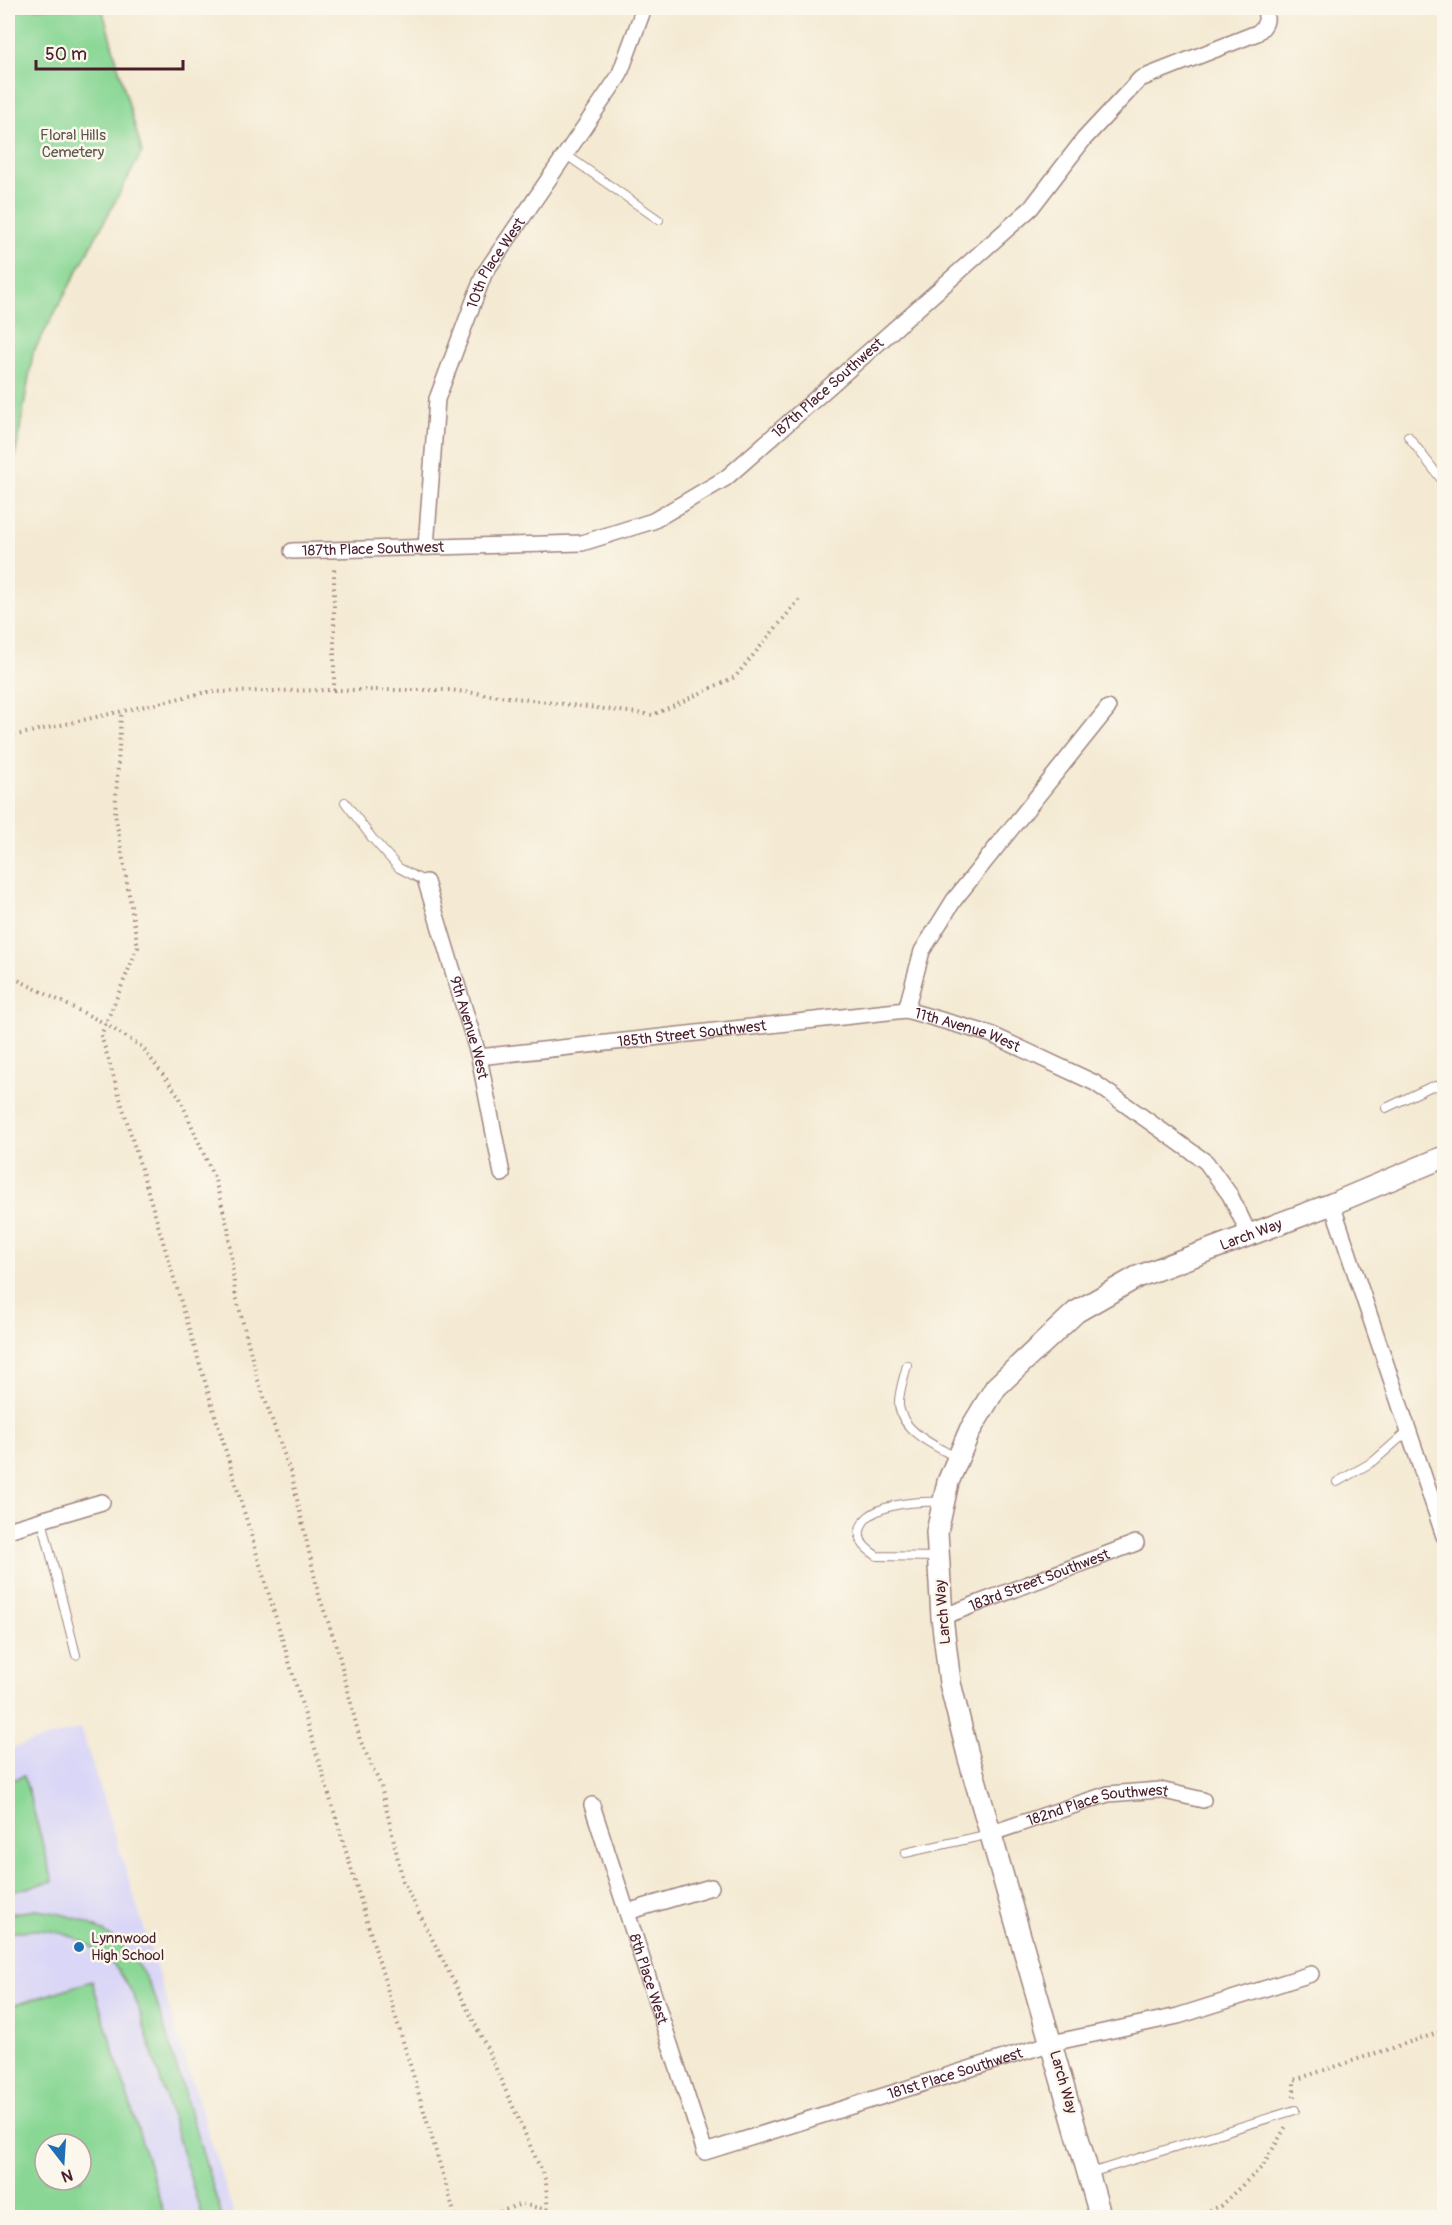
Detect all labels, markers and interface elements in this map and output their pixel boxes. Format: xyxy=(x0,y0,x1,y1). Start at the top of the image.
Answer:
scale bar xyxy=(36,33,183,71)
text: 50 m xyxy=(45,43,87,66)
park label: Floral Hills Cemetery xyxy=(40,126,106,162)
street label: 10th Place West xyxy=(462,213,530,311)
street label: 187th Place Southwest xyxy=(768,333,888,442)
street label: 187th Place Southwest xyxy=(301,537,445,560)
street label: 9th Avenue West xyxy=(446,974,493,1082)
street label: 11th Avenue West xyxy=(912,1003,1024,1057)
street label: 185th Street Southwest xyxy=(616,1016,768,1051)
street label: Larch Way xyxy=(1217,1214,1285,1255)
street label: 183rd Street Southwest xyxy=(966,1544,1113,1615)
street label: Larch Way xyxy=(931,1578,955,1645)
street label: 182nd Place Southwest xyxy=(1024,1780,1171,1830)
place label: Lynnwood High School xyxy=(91,1929,164,1965)
street label: 8th Place West xyxy=(625,1931,673,2028)
marker: Lynnwood High School xyxy=(72,1940,86,1954)
street label: 181st Place Southwest xyxy=(885,2043,1026,2104)
street label: Larch Way xyxy=(1045,2048,1081,2116)
north arrow xyxy=(33,2132,93,2192)
text: N xyxy=(59,2164,75,2187)

